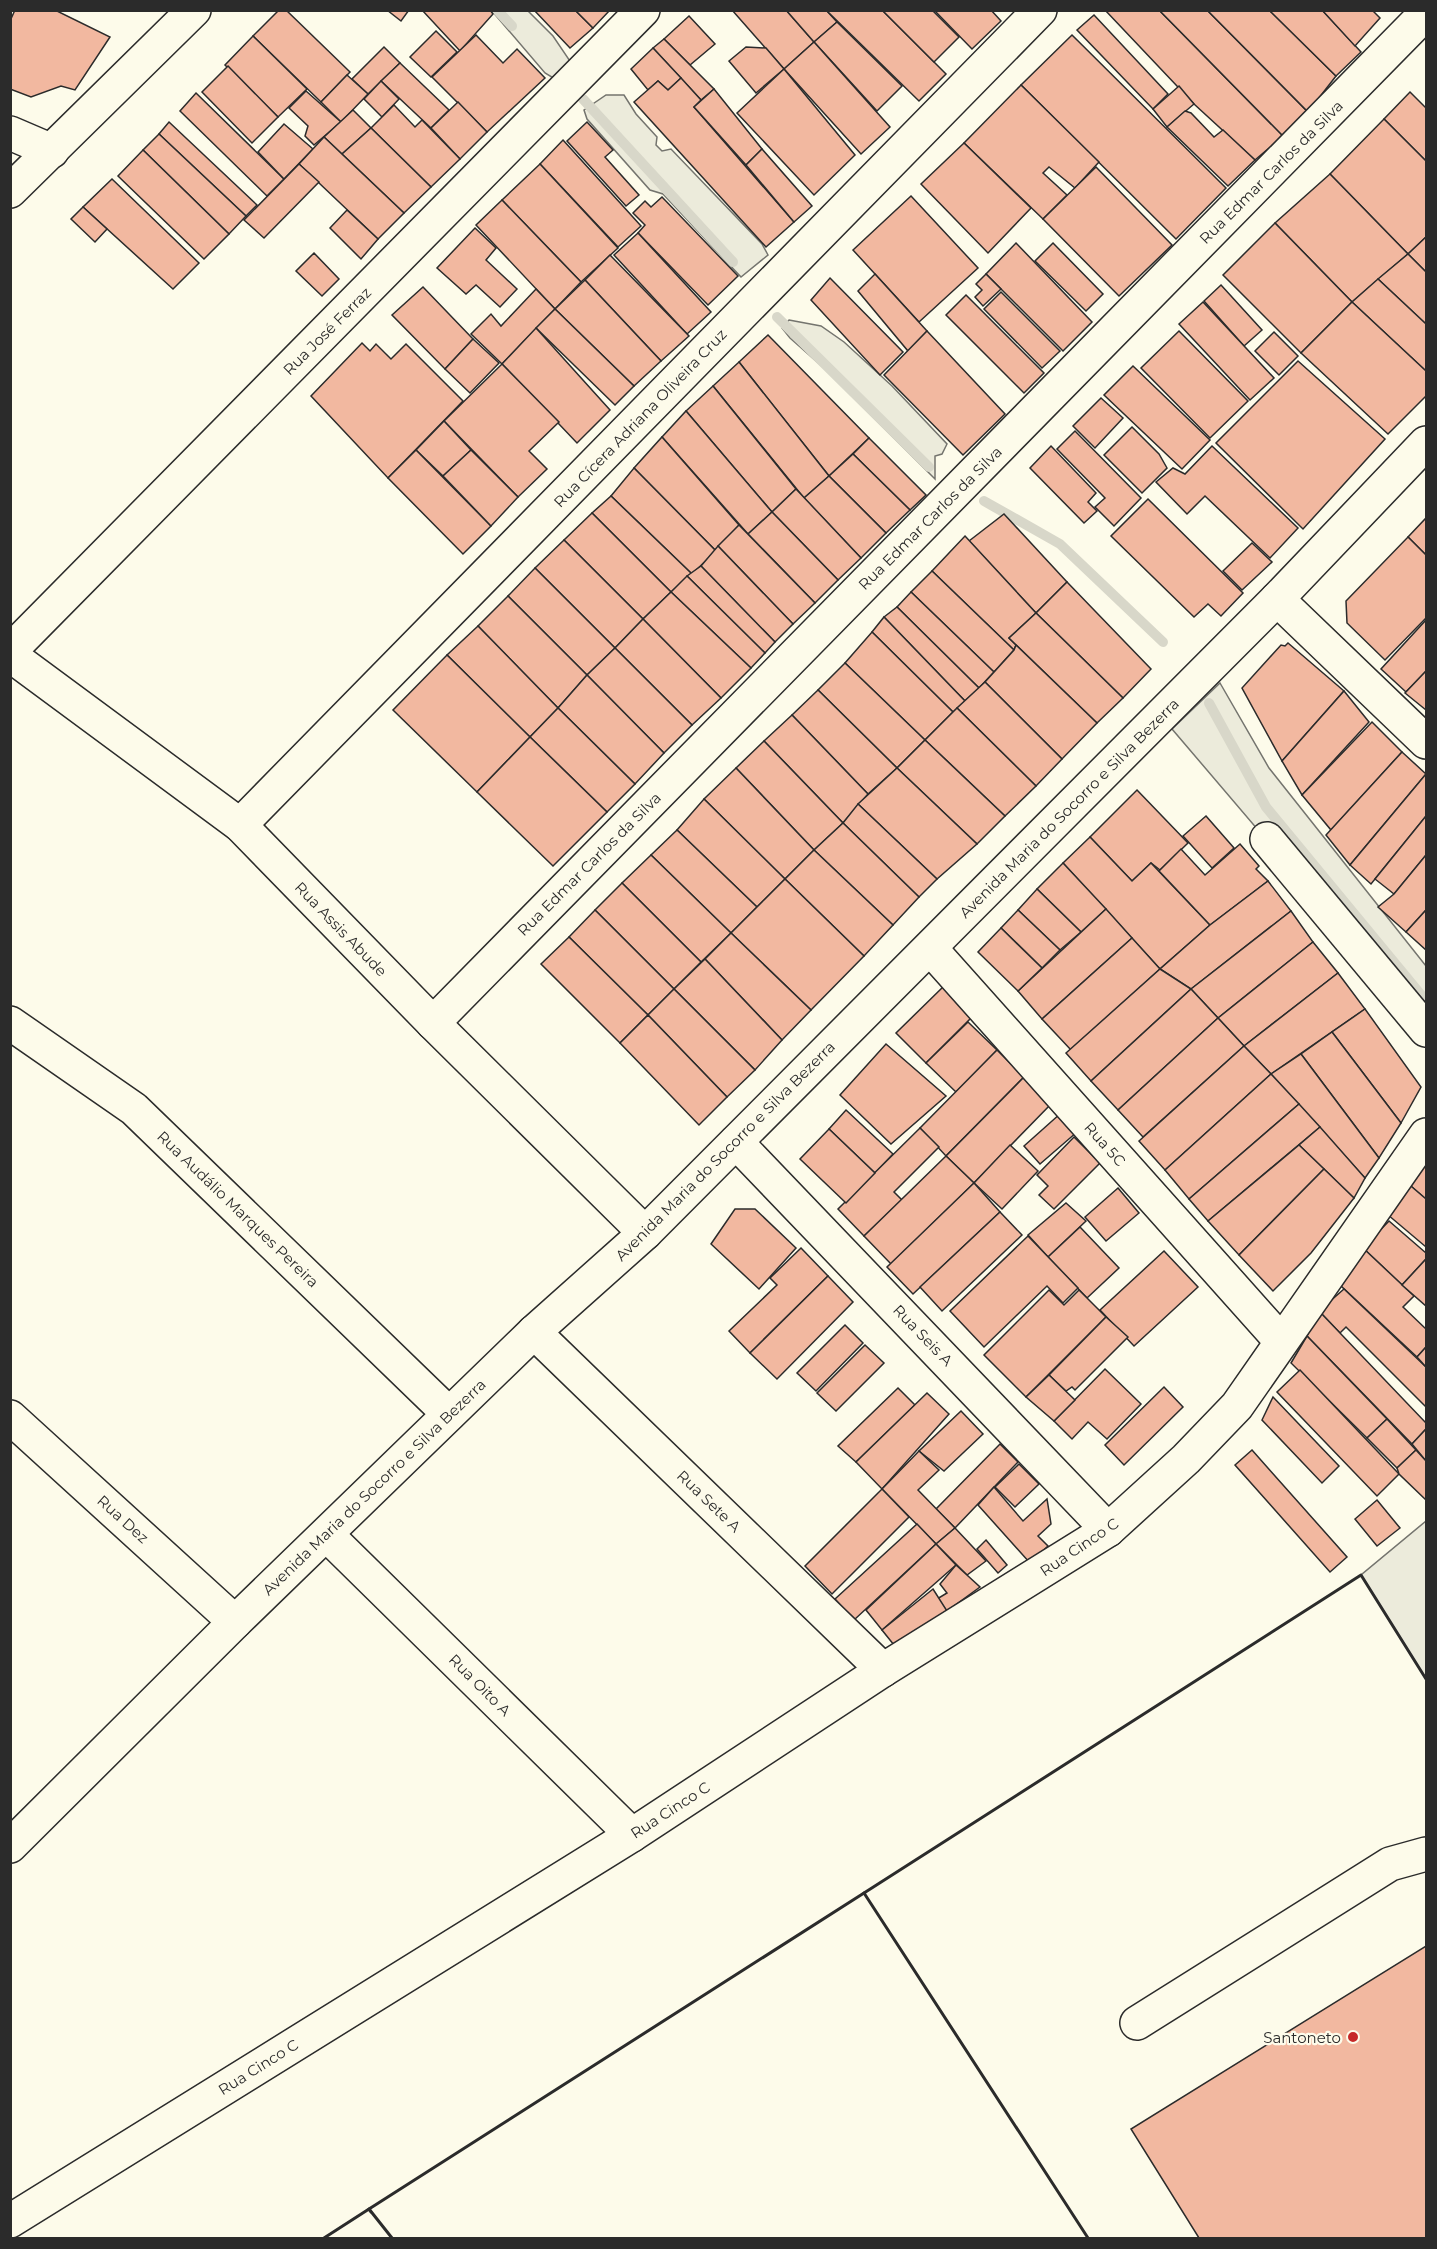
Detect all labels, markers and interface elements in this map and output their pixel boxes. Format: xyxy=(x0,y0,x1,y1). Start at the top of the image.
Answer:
street label: Rua Edmar Carlos da Silva xyxy=(1195,96,1347,248)
street label: Rua José Ferraz xyxy=(279,283,375,379)
street label: Rua Cícera Adriana Oliveira Cruz xyxy=(550,325,731,511)
street label: Rua Edmar Carlos da Silva xyxy=(854,442,1006,594)
street label: Avenida Maria do Socorro e Silva Bezerra xyxy=(955,694,1183,922)
street label: Rua Edmar Carlos da Silva xyxy=(513,788,665,940)
street label: Rua Assis Abude xyxy=(291,878,391,980)
street label: Avenida Maria do Socorro e Silva Bezerra xyxy=(611,1037,839,1265)
street label: Rua 5C xyxy=(1080,1118,1130,1170)
street label: Rua Audálio Marques Pereira xyxy=(153,1127,323,1291)
street label: Rua Seis A xyxy=(889,1300,957,1370)
street label: Avenida Maria do Socorro e Silva Bezerra xyxy=(258,1375,490,1599)
street label: Rua Sete A xyxy=(673,1466,745,1536)
street label: Rua Dez xyxy=(93,1491,153,1547)
street label: Rua Cinco C xyxy=(1036,1514,1122,1580)
street label: Rua Oito A xyxy=(445,1650,515,1720)
street label: Rua Cinco C xyxy=(627,1777,714,1843)
place label: Santoneto xyxy=(1263,2028,1341,2047)
marker: Santoneto xyxy=(1346,2030,1360,2044)
street label: Rua Cinco C xyxy=(214,2035,302,2099)

